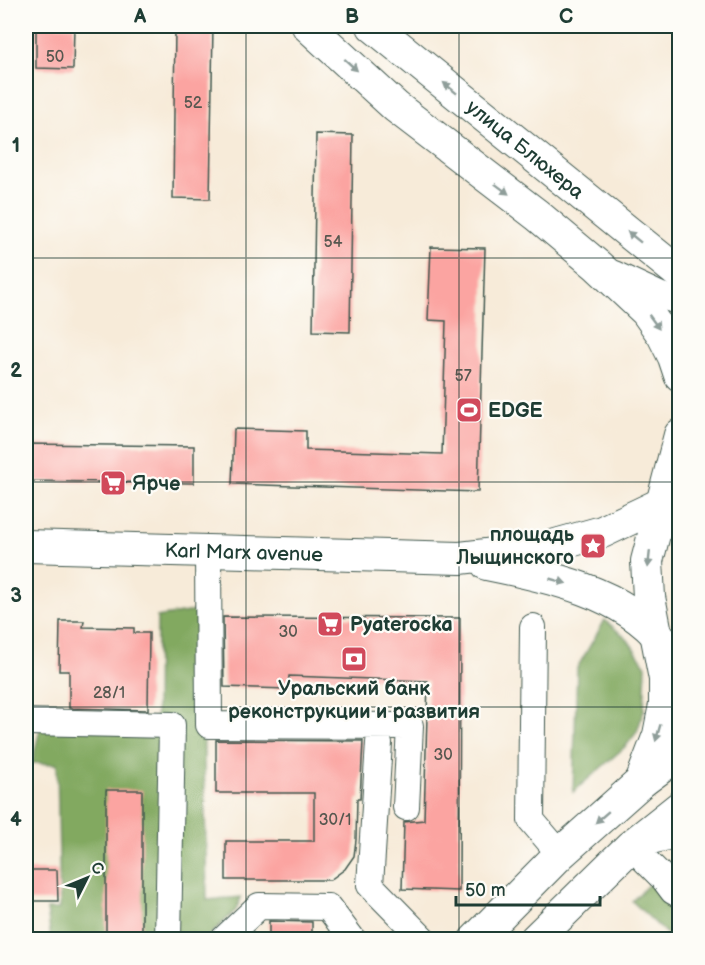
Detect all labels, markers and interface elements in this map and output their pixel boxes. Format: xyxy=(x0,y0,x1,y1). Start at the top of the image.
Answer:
text: A xyxy=(133,5,147,29)
text: B xyxy=(345,5,359,29)
text: C xyxy=(559,5,573,29)
house number: 50 xyxy=(46,48,64,67)
one-way arrow xyxy=(343,58,358,71)
one-way arrow xyxy=(442,83,457,95)
house number: 52 xyxy=(184,94,203,113)
street label: улица Блюхера xyxy=(461,95,589,205)
text: 1 xyxy=(12,134,20,158)
one-way arrow xyxy=(494,182,509,194)
one-way arrow xyxy=(626,231,642,244)
house number: 54 xyxy=(324,233,343,252)
one-way arrow xyxy=(648,313,660,329)
text: 2 xyxy=(10,359,22,383)
house number: 57 xyxy=(454,367,472,386)
sports icon: EDGE xyxy=(454,395,484,425)
place label: EDGE xyxy=(488,399,543,423)
supermarket icon: Ярче xyxy=(98,468,128,498)
place label: Ярче xyxy=(132,472,180,496)
place label: площадь Лыщинского xyxy=(455,523,575,570)
place icon: площадь Лыщинского xyxy=(578,531,608,561)
street label: Karl Marx avenue xyxy=(164,539,324,567)
one-way arrow xyxy=(644,550,654,569)
one-way arrow xyxy=(549,577,567,587)
text: 3 xyxy=(10,584,22,608)
supermarket icon: Pyaterocka xyxy=(315,609,345,639)
place label: Pyaterocka xyxy=(350,613,453,637)
house number: 30 xyxy=(278,623,298,642)
bank icon: Уральский банк реконструкции и развития xyxy=(339,644,369,674)
place label: Уральский банк реконструкции и развития xyxy=(228,677,480,724)
house number: 28/1 xyxy=(93,684,125,703)
one-way arrow xyxy=(653,724,662,742)
house number: 30 xyxy=(433,746,453,765)
text: 4 xyxy=(10,808,22,832)
one-way arrow xyxy=(595,810,610,823)
house number: 30/1 xyxy=(319,811,351,830)
north arrow xyxy=(57,848,117,908)
text: С xyxy=(86,858,108,879)
scale bar xyxy=(456,869,600,907)
text: 50 m xyxy=(465,880,506,901)

